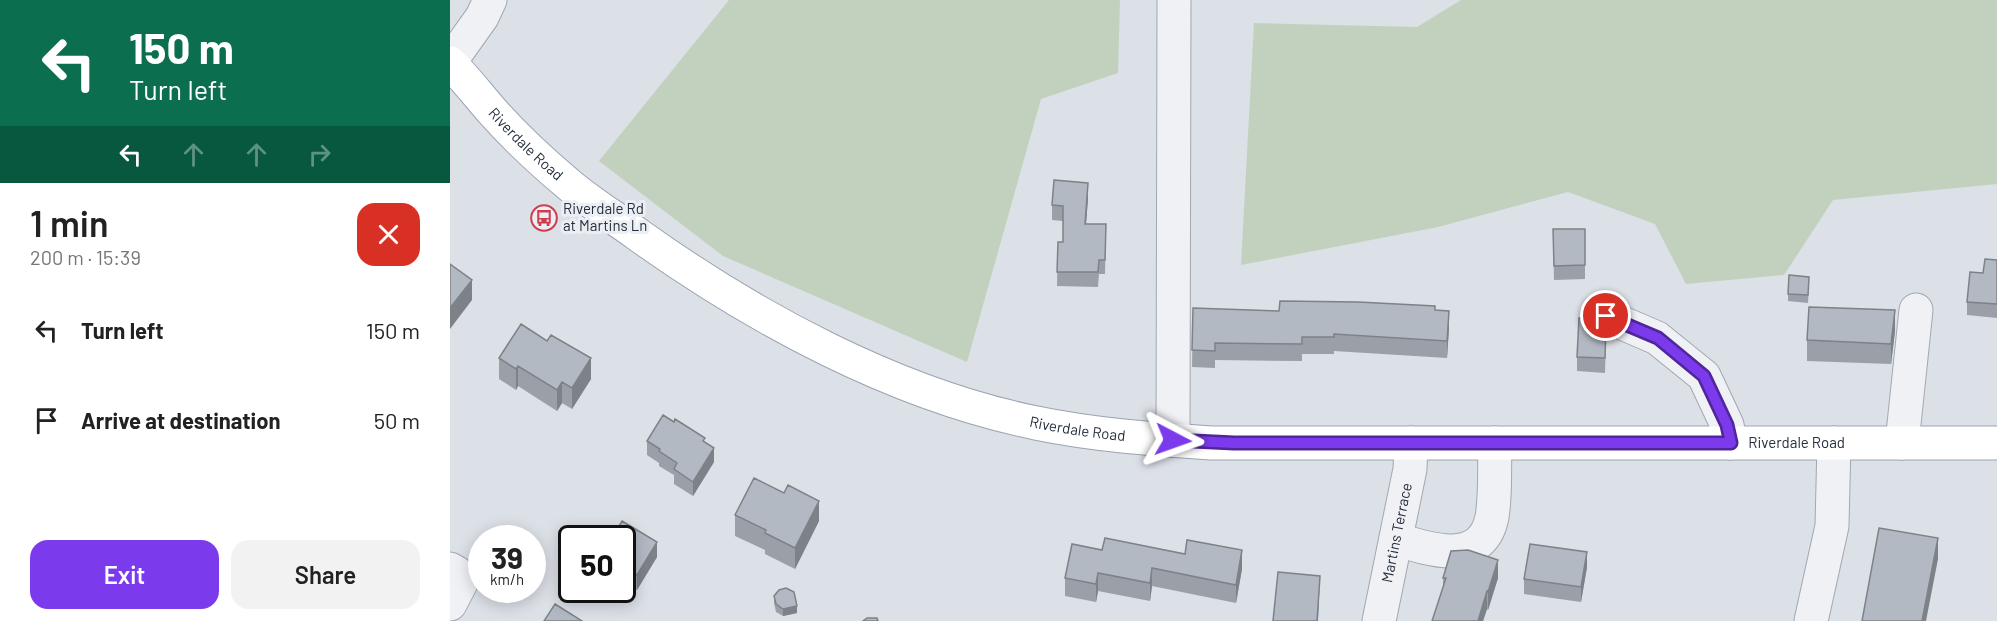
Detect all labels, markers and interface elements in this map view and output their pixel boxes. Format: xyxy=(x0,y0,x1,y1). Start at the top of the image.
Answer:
text: 150 m xyxy=(129,22,234,72)
icon: left xyxy=(30,24,108,102)
text: Turn left xyxy=(129,73,227,105)
street label: Riverdale Road xyxy=(485,103,567,184)
icon: left xyxy=(114,138,147,171)
icon: ahead xyxy=(177,138,210,171)
icon: ahead xyxy=(240,138,273,171)
icon: right xyxy=(303,138,336,171)
place label: Riverdale Rd at Martins Ln xyxy=(563,199,647,234)
text: 1 min xyxy=(30,201,109,244)
button: close xyxy=(357,203,420,266)
bus stop icon: Riverdale Rd at Martins Ln xyxy=(529,203,559,233)
text: 200 m · 15:39 xyxy=(30,245,141,269)
pin xyxy=(1580,290,1631,341)
icon: arrive xyxy=(1589,299,1622,332)
icon: left xyxy=(30,314,63,347)
text: Turn left xyxy=(81,317,164,343)
text: 150 m xyxy=(366,317,420,343)
icon: arrive xyxy=(30,404,63,437)
text: Arrive at destination xyxy=(81,407,280,433)
text: 50 m xyxy=(374,407,420,433)
position arrow xyxy=(1141,408,1205,472)
street label: Riverdale Road xyxy=(1028,412,1126,444)
street label: Riverdale Road xyxy=(1748,433,1845,451)
street label: Martins Terrace xyxy=(1377,481,1415,584)
speed limit sign: 50 xyxy=(558,525,636,603)
text: 39 xyxy=(491,539,523,575)
button: Exit xyxy=(30,540,219,609)
button: Share xyxy=(231,540,420,609)
text: km/h xyxy=(490,570,524,588)

